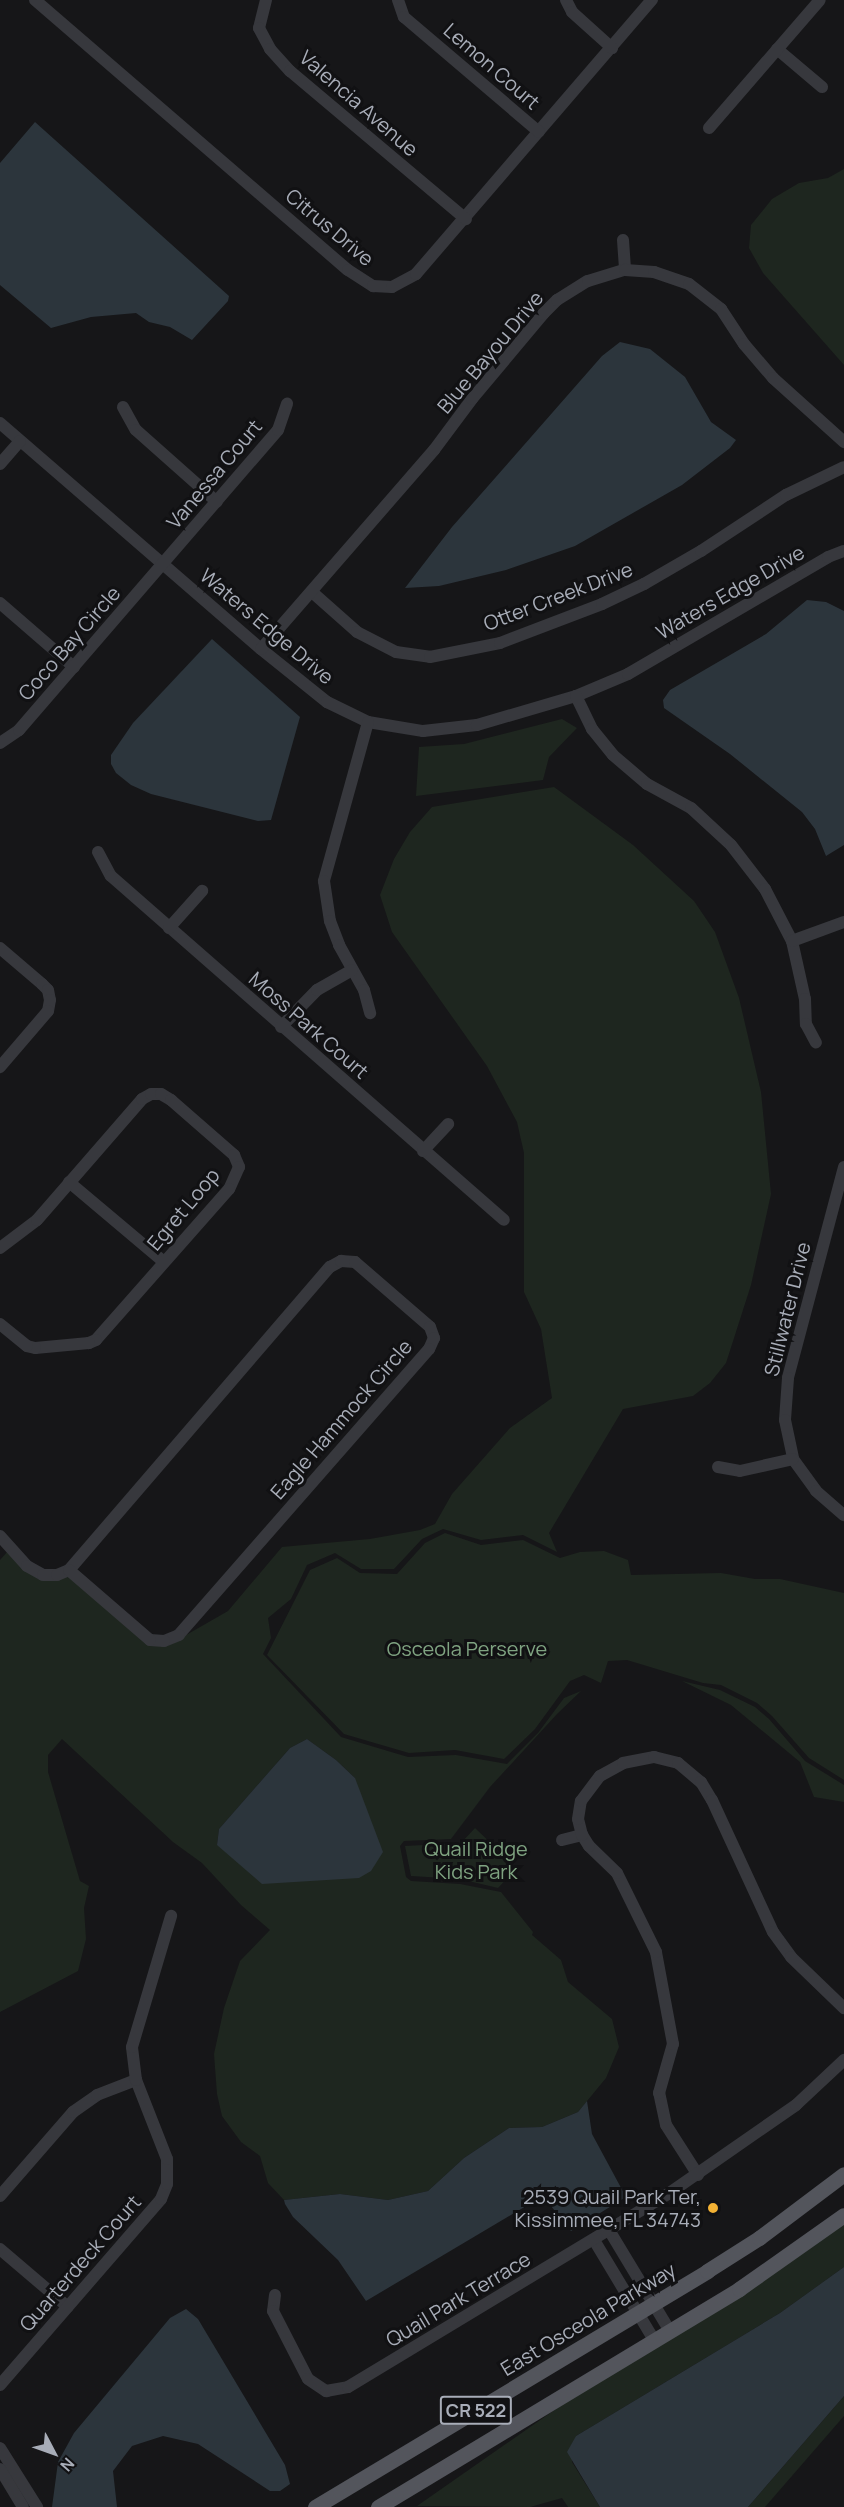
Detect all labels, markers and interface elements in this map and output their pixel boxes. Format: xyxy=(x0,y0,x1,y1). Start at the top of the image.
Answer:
street label: Lemon Court xyxy=(439,18,545,114)
street label: Valencia Avenue xyxy=(295,45,423,161)
street label: Citrus Drive xyxy=(281,183,379,271)
street label: Blue Bayou Drive xyxy=(432,286,548,418)
street label: Vanessa Court xyxy=(161,415,267,533)
street label: Waters Edge Drive xyxy=(652,540,808,644)
street label: Otter Creek Drive xyxy=(480,557,636,635)
street label: Waters Edge Drive xyxy=(195,563,339,689)
street label: Coco Bay Circle xyxy=(13,581,125,705)
street label: Moss Park Court xyxy=(244,967,374,1083)
street label: Egret Loop xyxy=(142,1163,224,1255)
street label: Stillwater Drive xyxy=(759,1239,815,1379)
street label: Eagle Hammock Circle xyxy=(265,1334,417,1504)
park label: Osceola Perserve xyxy=(387,1636,547,1660)
park label: Quail Ridge Kids Park xyxy=(424,1837,528,1884)
place label: 2539 Quail Park Ter, Kissimmee, FL 34743 xyxy=(513,2184,701,2231)
street label: Quarterdeck Court xyxy=(14,2190,146,2336)
marker: 2539 Quail Park Ter, Kissimmee, FL 34743 xyxy=(706,2201,720,2215)
street label: Quail Park Terrace xyxy=(381,2246,535,2352)
street label: East Osceola Parkway xyxy=(496,2257,680,2381)
road number: CR 522 xyxy=(438,2395,514,2425)
north arrow xyxy=(24,2423,84,2483)
text: N xyxy=(56,2453,80,2476)

